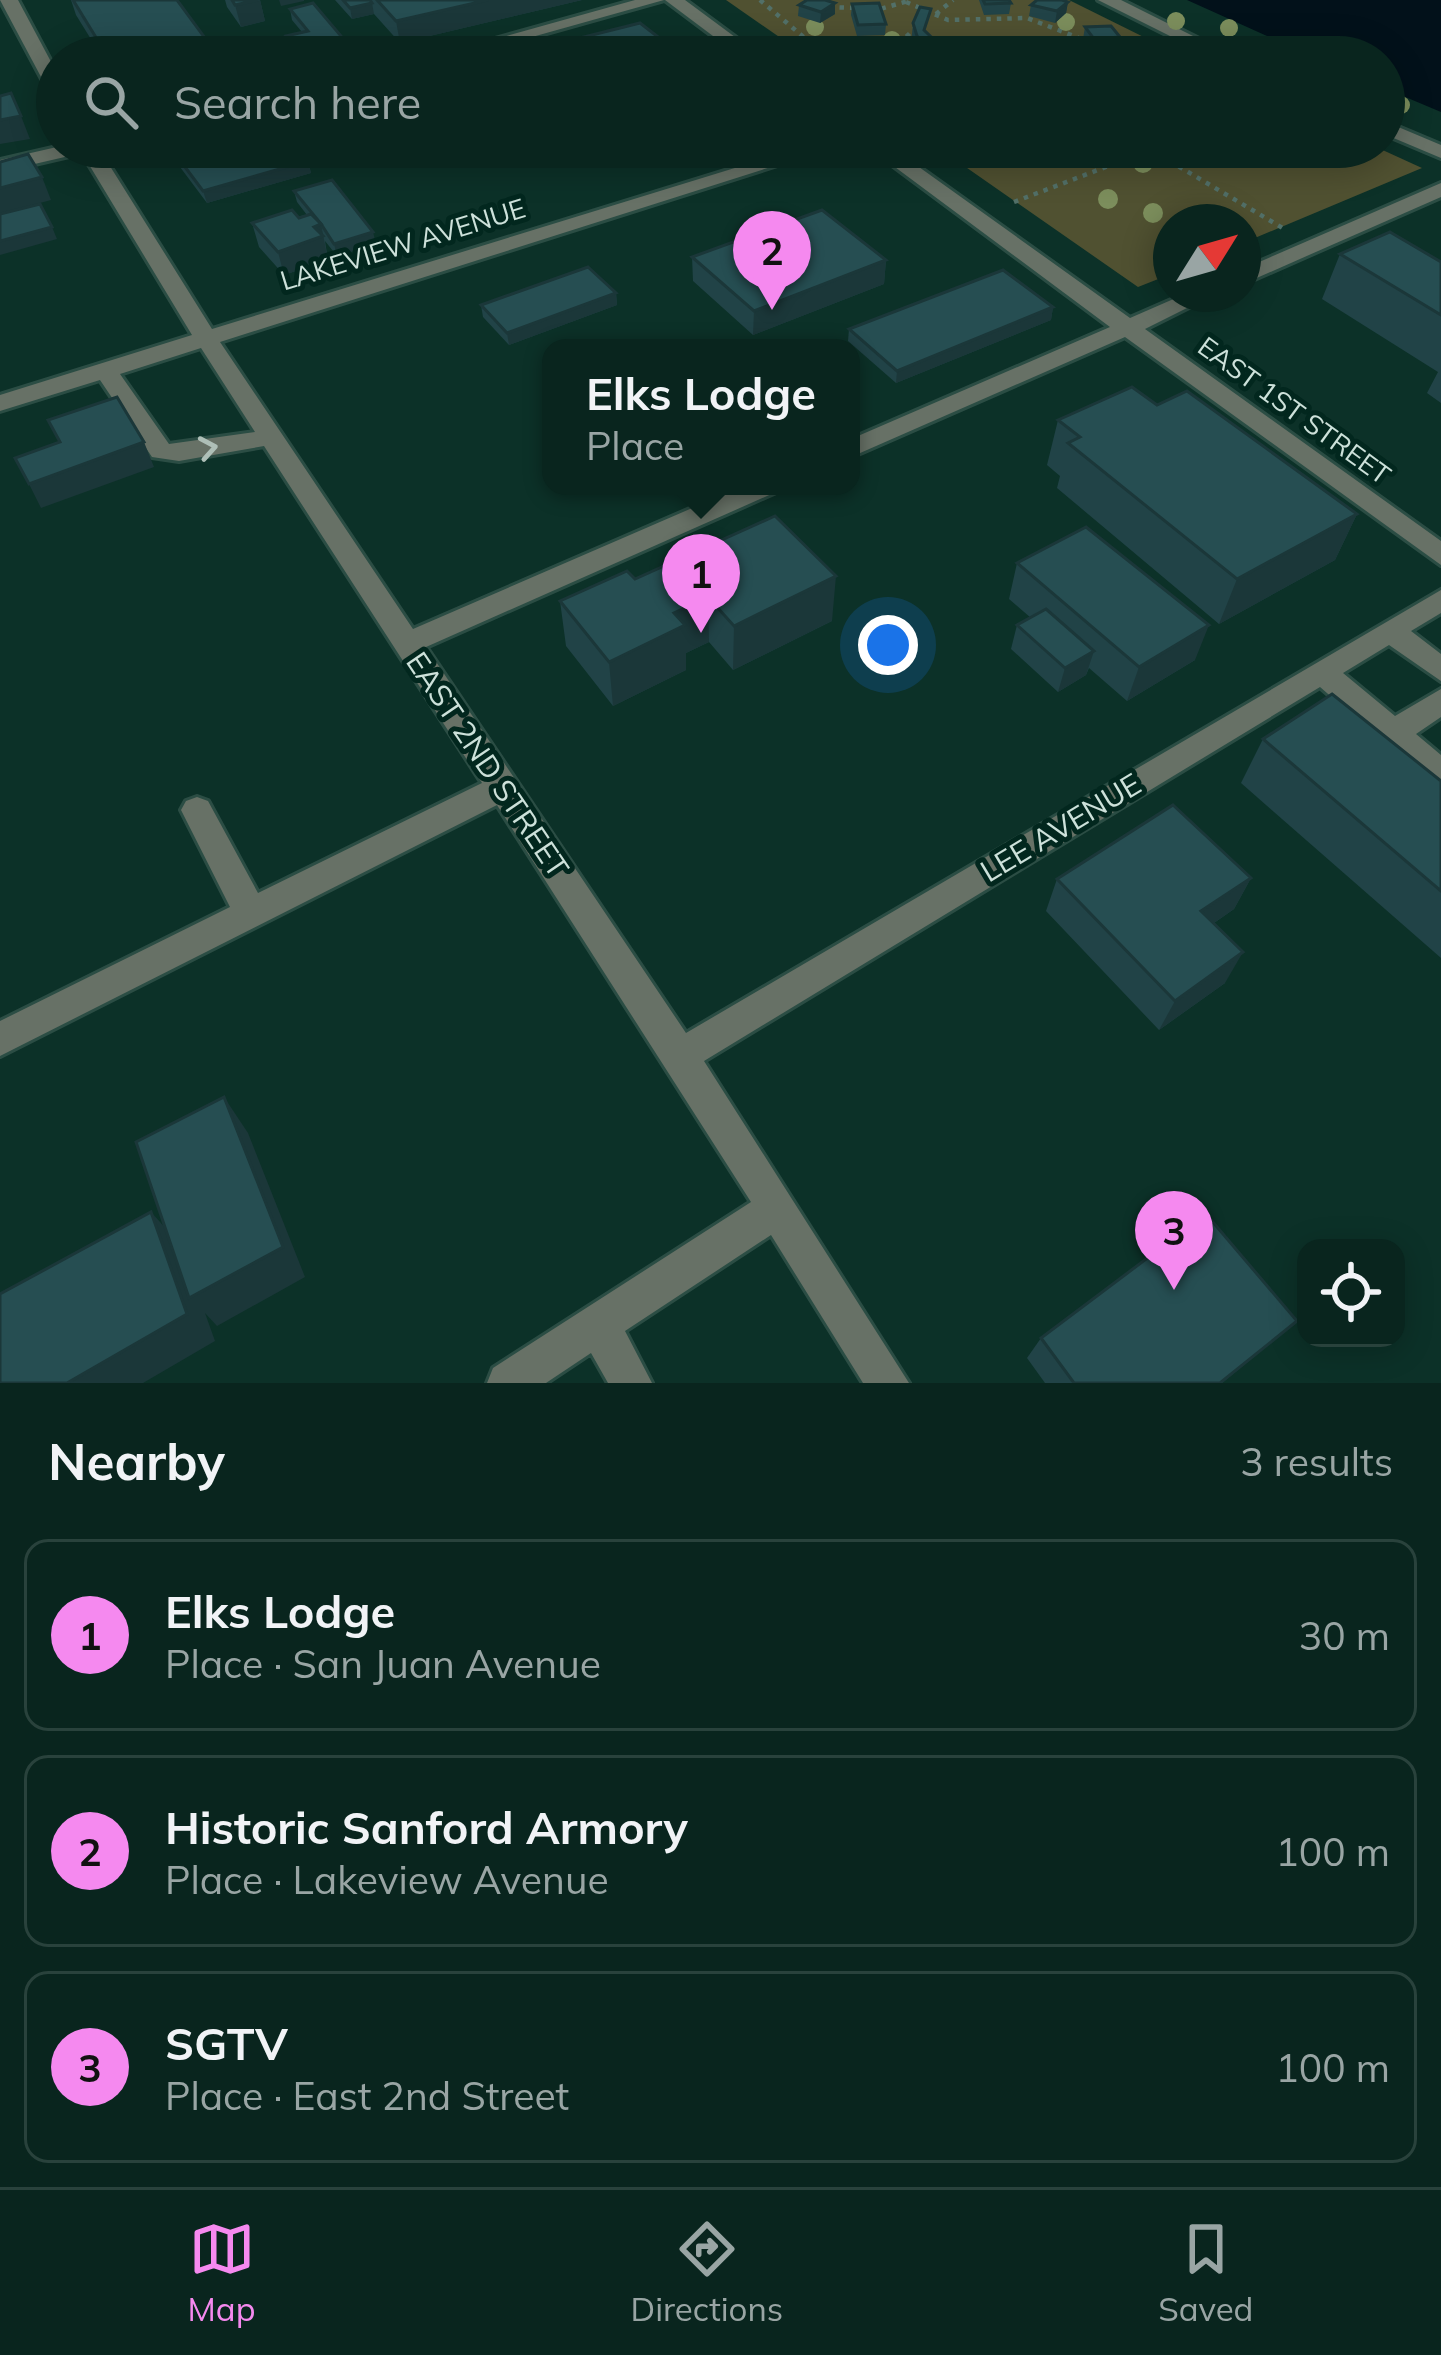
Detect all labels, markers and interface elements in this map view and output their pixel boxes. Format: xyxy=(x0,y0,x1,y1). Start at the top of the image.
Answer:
search box xyxy=(36,36,1405,168)
icon: search xyxy=(78,69,144,135)
text: Search here xyxy=(174,74,421,130)
street label: LAKEVIEW AVENUE xyxy=(276,191,529,297)
north arrow xyxy=(1153,204,1261,312)
pin: 2 xyxy=(733,211,811,310)
street label: EAST 1ST STREET xyxy=(1192,329,1398,492)
popup xyxy=(542,339,860,495)
text: Elks Lodge xyxy=(586,365,816,421)
text: Place xyxy=(586,421,684,470)
one-way arrow xyxy=(198,436,218,461)
pin: 1 xyxy=(662,534,740,633)
your location xyxy=(858,615,918,675)
street label: EAST 2ND STREET xyxy=(398,644,577,885)
street label: LEE AVENUE xyxy=(973,764,1148,890)
pin: 3 xyxy=(1135,1191,1213,1290)
map controls xyxy=(1297,1239,1405,1347)
button: locate xyxy=(1297,1239,1405,1347)
text: Nearby xyxy=(48,1429,225,1493)
text: 3 results xyxy=(1240,1437,1393,1486)
text: Elks Lodge xyxy=(165,1583,395,1639)
text: 1 xyxy=(78,1611,102,1660)
text: 30 m xyxy=(1299,1611,1390,1660)
text: Place · San Juan Avenue xyxy=(165,1639,601,1688)
text: Historic Sanford Armory xyxy=(165,1799,688,1855)
text: 2 xyxy=(78,1827,102,1876)
text: 100 m xyxy=(1275,1827,1390,1876)
text: Place · Lakeview Avenue xyxy=(165,1855,609,1904)
text: SGTV xyxy=(165,2015,288,2071)
text: 3 xyxy=(78,2043,102,2092)
text: 100 m xyxy=(1275,2043,1390,2092)
text: Place · East 2nd Street xyxy=(165,2071,569,2120)
tab: Map xyxy=(188,2216,255,2329)
tab: Directions xyxy=(631,2216,783,2329)
tab: Saved xyxy=(1158,2216,1253,2329)

